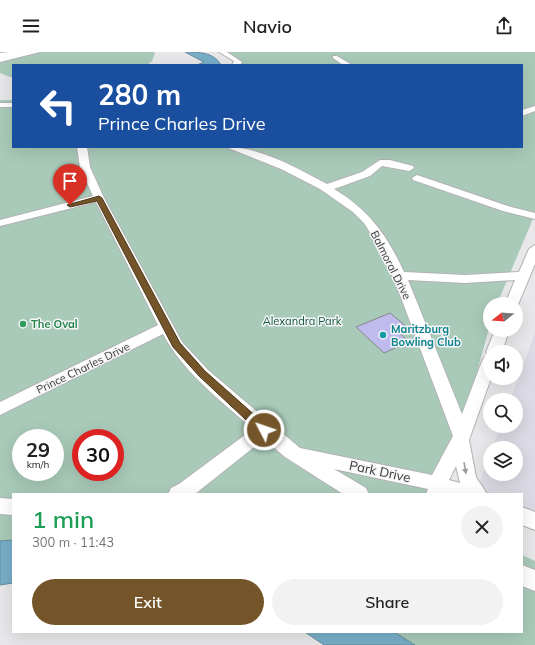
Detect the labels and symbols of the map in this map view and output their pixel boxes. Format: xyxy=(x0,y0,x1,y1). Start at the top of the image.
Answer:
pin xyxy=(53,164,87,205)
street label: Balmoral Drive xyxy=(368,228,414,302)
north arrow xyxy=(483,297,523,337)
park label: Alexandra Park xyxy=(263,314,342,328)
place label: The Oval xyxy=(31,317,78,331)
marker: The Oval xyxy=(18,319,28,329)
place label: Maritzburg Bowling Club xyxy=(391,322,461,349)
marker: Maritzburg Bowling Club xyxy=(378,330,388,340)
street label: Prince Charles Drive xyxy=(34,339,132,397)
position arrow xyxy=(243,409,285,451)
speed limit sign: 30 xyxy=(72,429,124,481)
street label: Park Drive xyxy=(348,457,412,485)
one-way arrow xyxy=(462,462,468,474)

